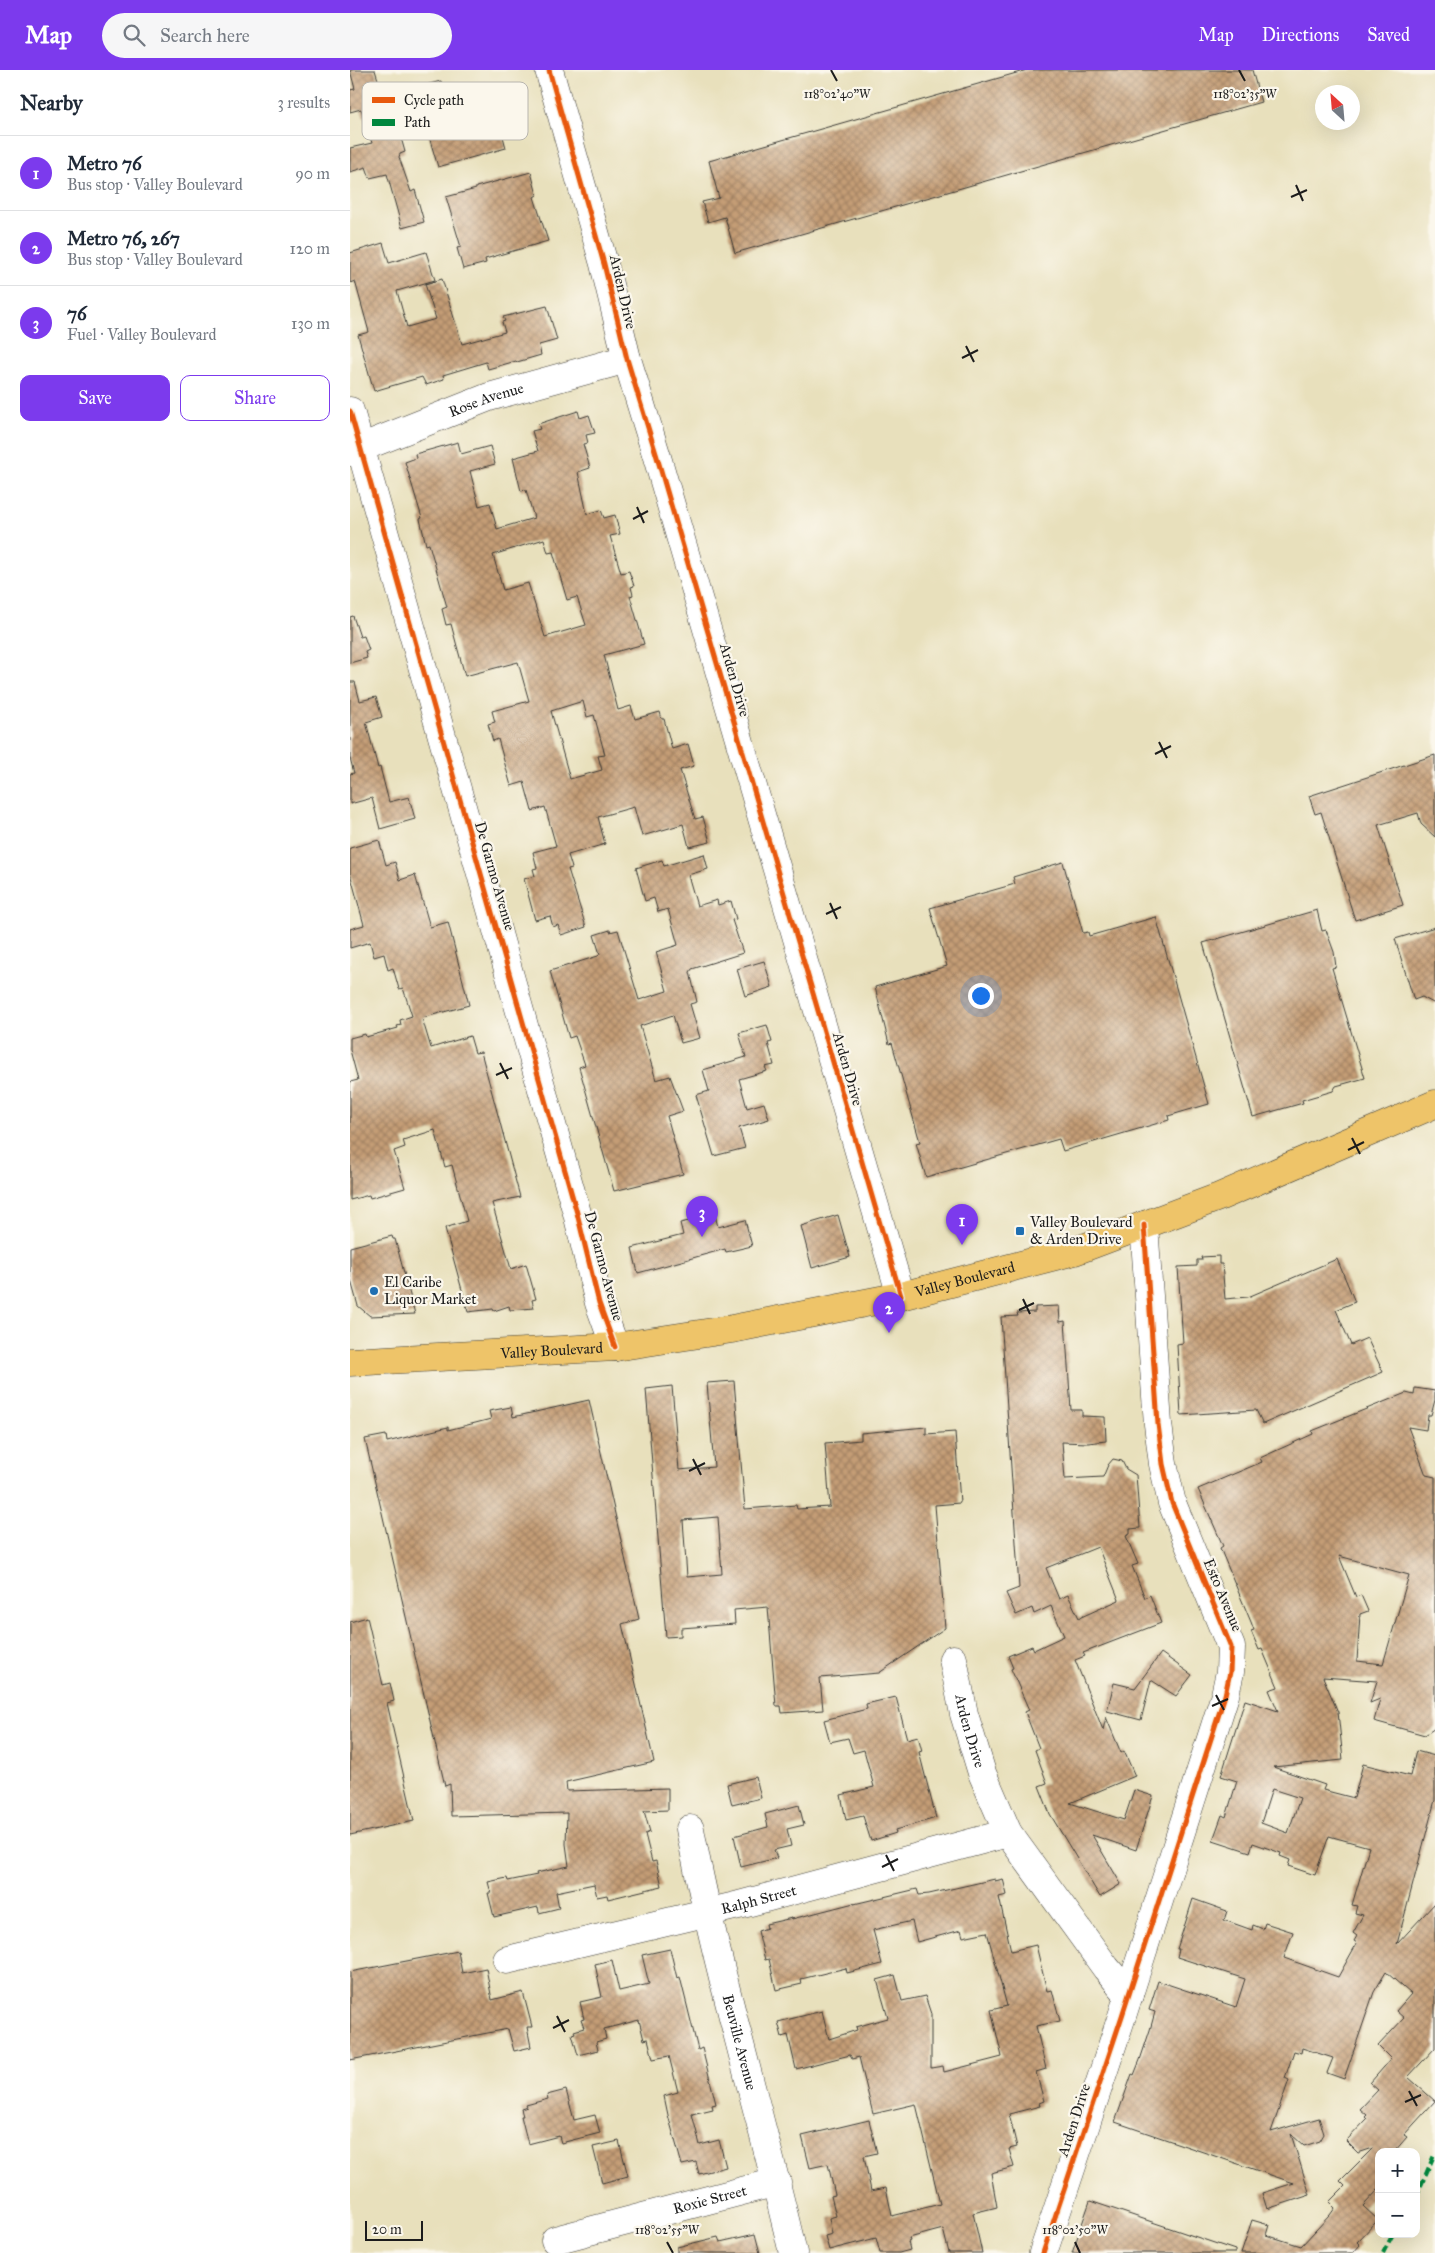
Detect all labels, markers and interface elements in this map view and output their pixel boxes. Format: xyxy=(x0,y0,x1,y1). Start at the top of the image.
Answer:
search box xyxy=(102,13,452,58)
text: Map xyxy=(25,20,72,50)
icon: search xyxy=(120,21,148,49)
text: Search here xyxy=(160,24,250,47)
text: Map xyxy=(1198,24,1234,46)
text: Directions xyxy=(1262,24,1339,46)
text: Saved xyxy=(1367,24,1410,46)
legend xyxy=(362,82,528,140)
north arrow xyxy=(1315,85,1360,130)
text: 118°02'40"W xyxy=(804,87,871,101)
text: 118°02'35"W xyxy=(1213,87,1277,101)
text: Nearby xyxy=(20,90,83,116)
text: Cycle path xyxy=(404,92,464,109)
text: 3 results xyxy=(277,93,330,112)
text: Path xyxy=(404,114,431,131)
text: Metro 76 xyxy=(67,152,142,175)
text: 1 xyxy=(33,164,39,183)
text: 90 m xyxy=(295,164,330,183)
text: Bus stop · Valley Boulevard xyxy=(67,175,243,194)
text: Metro 76, 267 xyxy=(67,227,180,250)
text: 2 xyxy=(32,239,40,258)
text: 120 m xyxy=(290,239,330,258)
text: Bus stop · Valley Boulevard xyxy=(67,250,243,269)
street label: Arden Drive xyxy=(606,252,640,331)
text: 76 xyxy=(67,302,87,325)
text: 3 xyxy=(33,314,39,333)
text: 130 m xyxy=(291,314,330,333)
text: Fuel · Valley Boulevard xyxy=(67,325,216,344)
button: Save xyxy=(20,375,170,421)
button: Share xyxy=(180,375,330,421)
street label: Rose Avenue xyxy=(446,379,526,421)
street label: Arden Drive xyxy=(716,640,754,719)
street label: De Garmo Avenue xyxy=(471,819,519,933)
your location xyxy=(968,983,994,1009)
street label: Arden Drive xyxy=(829,1029,867,1108)
pin: 3 xyxy=(686,1196,718,1237)
pin: 1 xyxy=(946,1204,978,1245)
street label: De Garmo Avenue xyxy=(581,1209,627,1323)
place label: Valley Boulevard & Arden Drive xyxy=(1029,1213,1133,1248)
marker: Valley Boulevard & Arden Drive xyxy=(1014,1225,1026,1237)
street label: Valley Boulevard xyxy=(912,1258,1017,1301)
place label: El Caribe Liquor Market xyxy=(384,1273,477,1309)
marker: El Caribe Liquor Market xyxy=(368,1285,380,1297)
pin: 2 xyxy=(873,1292,905,1333)
street label: Valley Boulevard xyxy=(499,1339,604,1363)
street label: Esto Avenue xyxy=(1200,1556,1246,1634)
street label: Arden Drive xyxy=(951,1692,989,1770)
street label: Ralph Street xyxy=(719,1881,799,1918)
street label: Beuville Avenue xyxy=(719,1993,761,2092)
street label: Arden Drive xyxy=(1053,2081,1094,2160)
map controls xyxy=(1375,2148,1420,2238)
button: + xyxy=(1375,2148,1420,2193)
street label: Roxie Street xyxy=(671,2181,749,2218)
button: − xyxy=(1375,2193,1420,2238)
scale bar xyxy=(365,2218,422,2241)
text: 20 m xyxy=(372,2221,402,2238)
text: 118°02'55"W xyxy=(635,2223,700,2237)
text: 118°02'50"W xyxy=(1042,2223,1108,2237)

